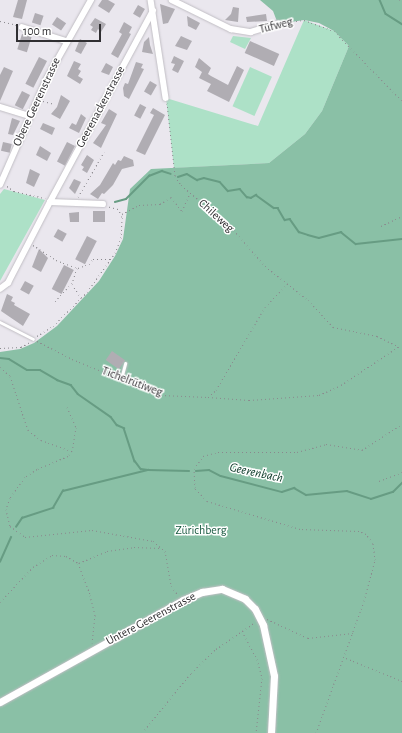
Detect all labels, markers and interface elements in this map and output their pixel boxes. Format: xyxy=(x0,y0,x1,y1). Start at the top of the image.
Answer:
street label: Tüfweg xyxy=(258,15,294,37)
scale bar xyxy=(18,16,103,42)
text: 100 m xyxy=(23,25,51,37)
street label: Obere Geerenstrasse xyxy=(10,55,64,149)
street label: Geerenackerstrasse xyxy=(73,64,129,150)
street label: Chileweg xyxy=(195,196,237,236)
street label: Tichelrütiweg xyxy=(100,364,164,400)
water label: Geerenbach xyxy=(228,461,284,487)
park label: Zürichberg xyxy=(175,524,227,538)
street label: Untere Geerenstrasse xyxy=(104,589,198,649)

